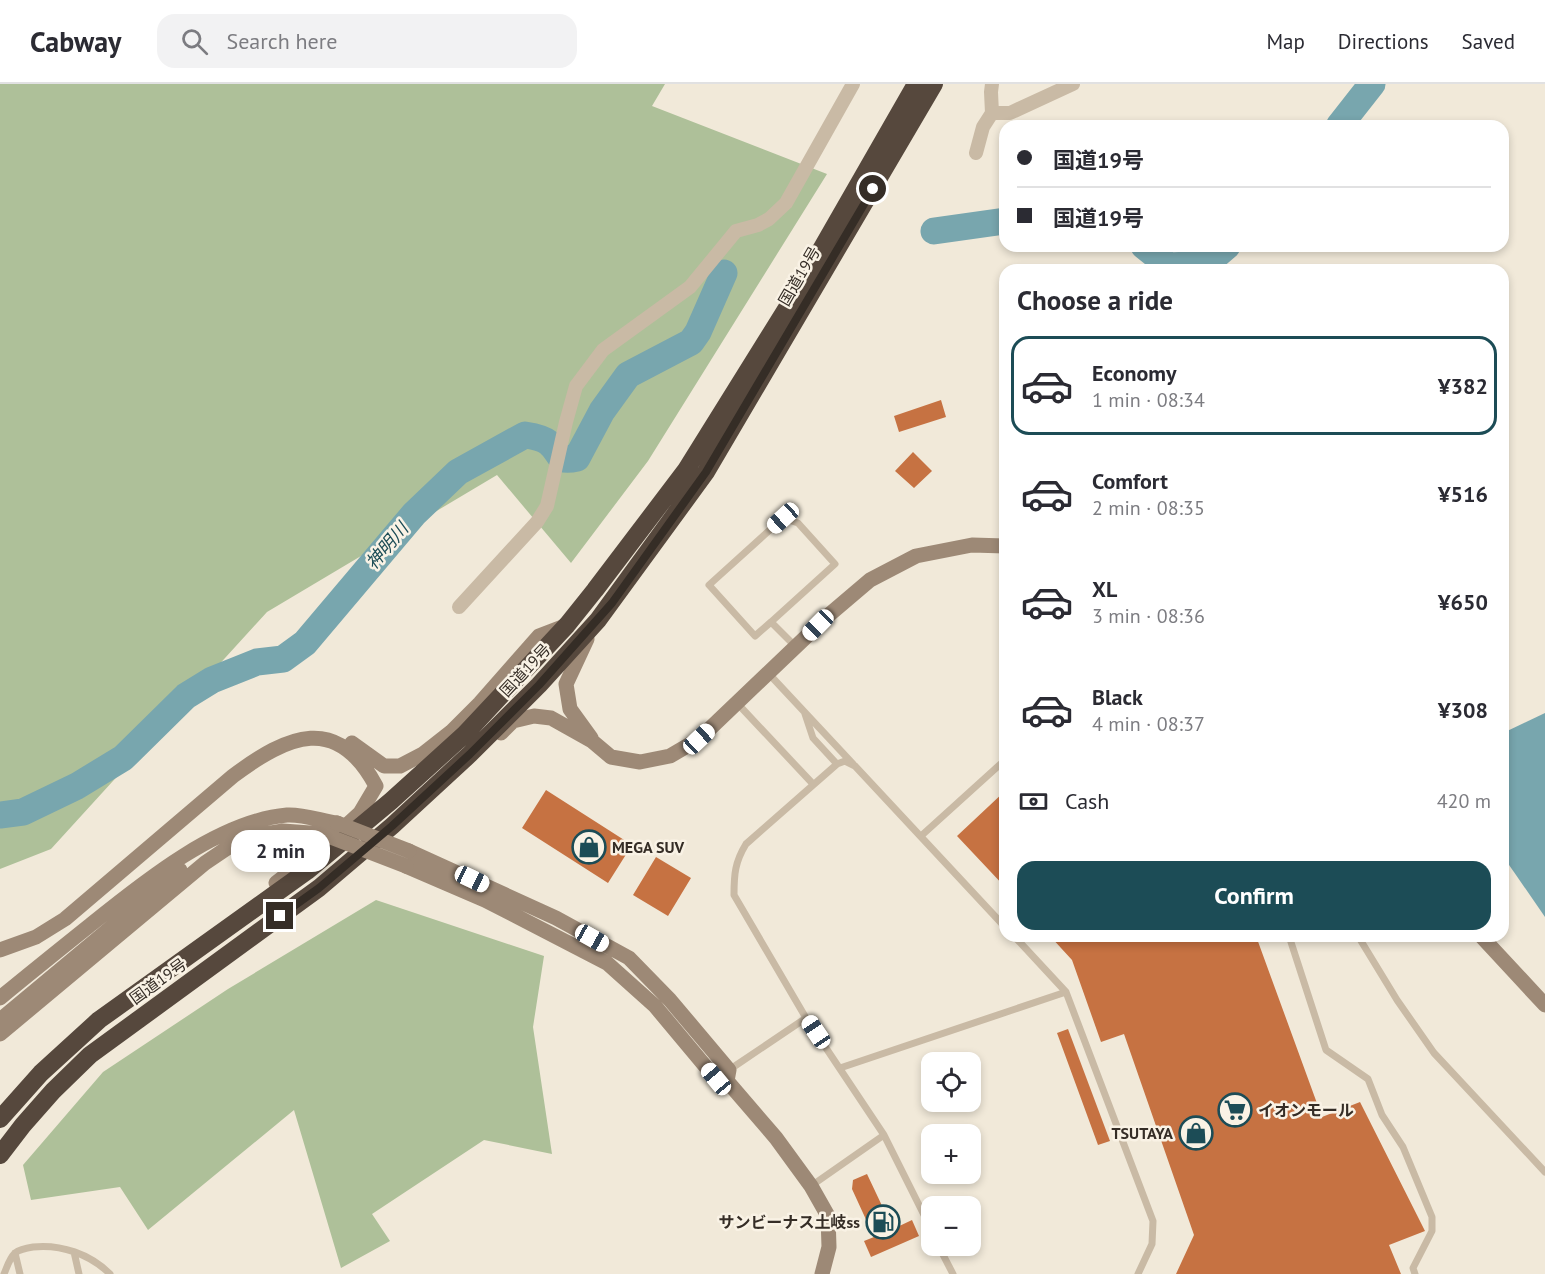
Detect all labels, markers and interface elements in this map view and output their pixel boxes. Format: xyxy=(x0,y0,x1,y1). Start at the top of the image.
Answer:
search box xyxy=(157,14,577,68)
text: Cabway xyxy=(30,23,121,60)
icon: search xyxy=(178,25,211,58)
text: Search here xyxy=(226,27,337,55)
text: Map xyxy=(1266,28,1305,55)
text: Directions xyxy=(1338,28,1429,55)
text: Saved xyxy=(1462,28,1515,55)
text: 国道19号 xyxy=(1053,146,1144,174)
route start xyxy=(859,175,886,202)
text: 国道19号 xyxy=(1053,204,1144,232)
street label: 国道19号 xyxy=(774,243,824,309)
text: Choose a ride xyxy=(1017,283,1173,317)
icon: car xyxy=(1020,359,1074,413)
text: Economy xyxy=(1092,359,1176,387)
text: ¥382 xyxy=(1438,372,1488,400)
text: 1 min · 08:34 xyxy=(1092,387,1205,413)
icon: car xyxy=(1020,467,1074,521)
text: Comfort xyxy=(1092,467,1168,495)
text: ¥516 xyxy=(1438,480,1488,508)
text: 2 min · 08:35 xyxy=(1092,495,1205,521)
car xyxy=(764,499,802,537)
water label: 神明川 xyxy=(360,516,414,574)
icon: car xyxy=(1020,575,1074,629)
text: XL xyxy=(1092,575,1117,603)
text: ¥650 xyxy=(1438,588,1488,616)
text: 3 min · 08:36 xyxy=(1092,603,1205,629)
car xyxy=(799,606,837,644)
street label: 国道19号 xyxy=(495,639,555,701)
icon: car xyxy=(1020,683,1074,737)
text: Black xyxy=(1092,683,1143,711)
text: ¥308 xyxy=(1438,696,1488,724)
text: 4 min · 08:37 xyxy=(1092,711,1205,737)
car xyxy=(680,720,718,758)
icon: cash xyxy=(1017,785,1050,818)
text: Cash xyxy=(1065,787,1109,815)
text: 420 m xyxy=(1437,788,1491,814)
callout: 2 min xyxy=(230,829,330,871)
shop icon: MEGA SUV xyxy=(571,829,607,865)
place label: MEGA SUV xyxy=(612,837,684,857)
text: 2 min xyxy=(256,838,305,864)
button: Confirm xyxy=(1017,861,1491,930)
car xyxy=(452,863,492,895)
route end xyxy=(266,902,293,929)
car xyxy=(572,921,612,955)
street label: 国道19号 xyxy=(126,954,190,1008)
car xyxy=(798,1012,834,1052)
map controls xyxy=(921,1052,981,1256)
button: locate xyxy=(921,1052,981,1112)
car xyxy=(698,1059,734,1099)
supermarket icon: イオンモール xyxy=(1217,1092,1253,1128)
place label: イオンモール xyxy=(1258,1100,1354,1120)
shop icon: TSUTAYA xyxy=(1178,1115,1214,1151)
place label: TSUTAYA xyxy=(1112,1123,1173,1143)
button: + xyxy=(921,1124,981,1184)
button: − xyxy=(921,1196,981,1256)
fuel station icon: サンビーナス土岐ss xyxy=(865,1204,901,1240)
place label: サンビーナス土岐ss xyxy=(718,1212,860,1232)

